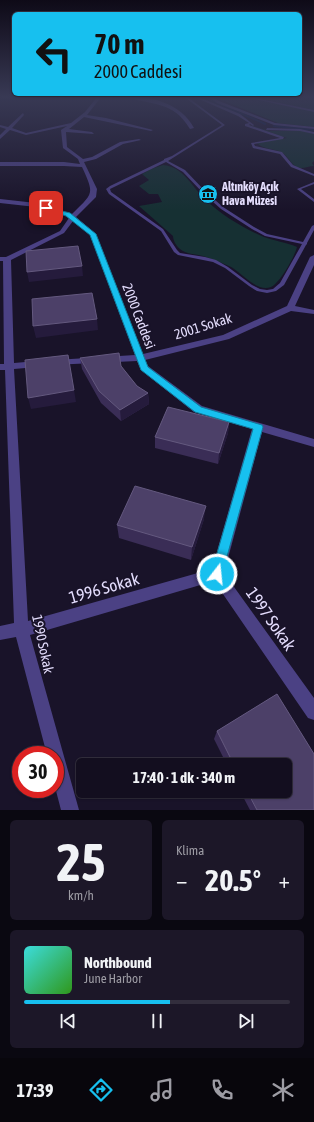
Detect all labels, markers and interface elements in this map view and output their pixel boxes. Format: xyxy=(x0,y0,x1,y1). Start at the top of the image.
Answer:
icon: left xyxy=(28,28,80,80)
text: 70 m xyxy=(94,28,144,60)
text: 2000 Caddesi xyxy=(94,61,183,82)
place label: Altınköy Açık Hava Müzesi xyxy=(221,180,279,208)
museum icon: Altınköy Açık Hava Müzesi xyxy=(197,183,219,205)
pin xyxy=(29,191,63,225)
icon: arrive xyxy=(35,197,57,219)
street label: 2000 Caddesi xyxy=(119,281,159,351)
street label: 2001 Sokak xyxy=(172,310,234,342)
position arrow xyxy=(196,553,238,595)
street label: 1996 Sokak xyxy=(66,568,142,608)
street label: 1997 Sokak xyxy=(242,584,300,655)
street label: 1990 Sokak xyxy=(29,613,57,675)
speed limit sign: 30 xyxy=(12,746,64,798)
text: 17:40 · 1 dk · 340 m xyxy=(133,769,235,786)
text: 25 xyxy=(57,832,105,892)
text: Klima xyxy=(176,843,204,858)
text: 20.5° xyxy=(205,863,261,897)
text: − xyxy=(176,867,187,893)
text: + xyxy=(279,867,290,893)
text: km/h xyxy=(68,888,94,903)
text: Northbound xyxy=(84,954,152,971)
text: June Harbor xyxy=(84,971,142,986)
icon: previous xyxy=(57,1010,79,1032)
icon: pause xyxy=(146,1010,168,1032)
icon: next xyxy=(235,1010,257,1032)
icon: directions xyxy=(87,1076,115,1104)
icon: music xyxy=(148,1076,176,1104)
icon: phone xyxy=(208,1076,236,1104)
icon: climate xyxy=(269,1076,297,1104)
text: 17:39 xyxy=(16,1080,54,1101)

